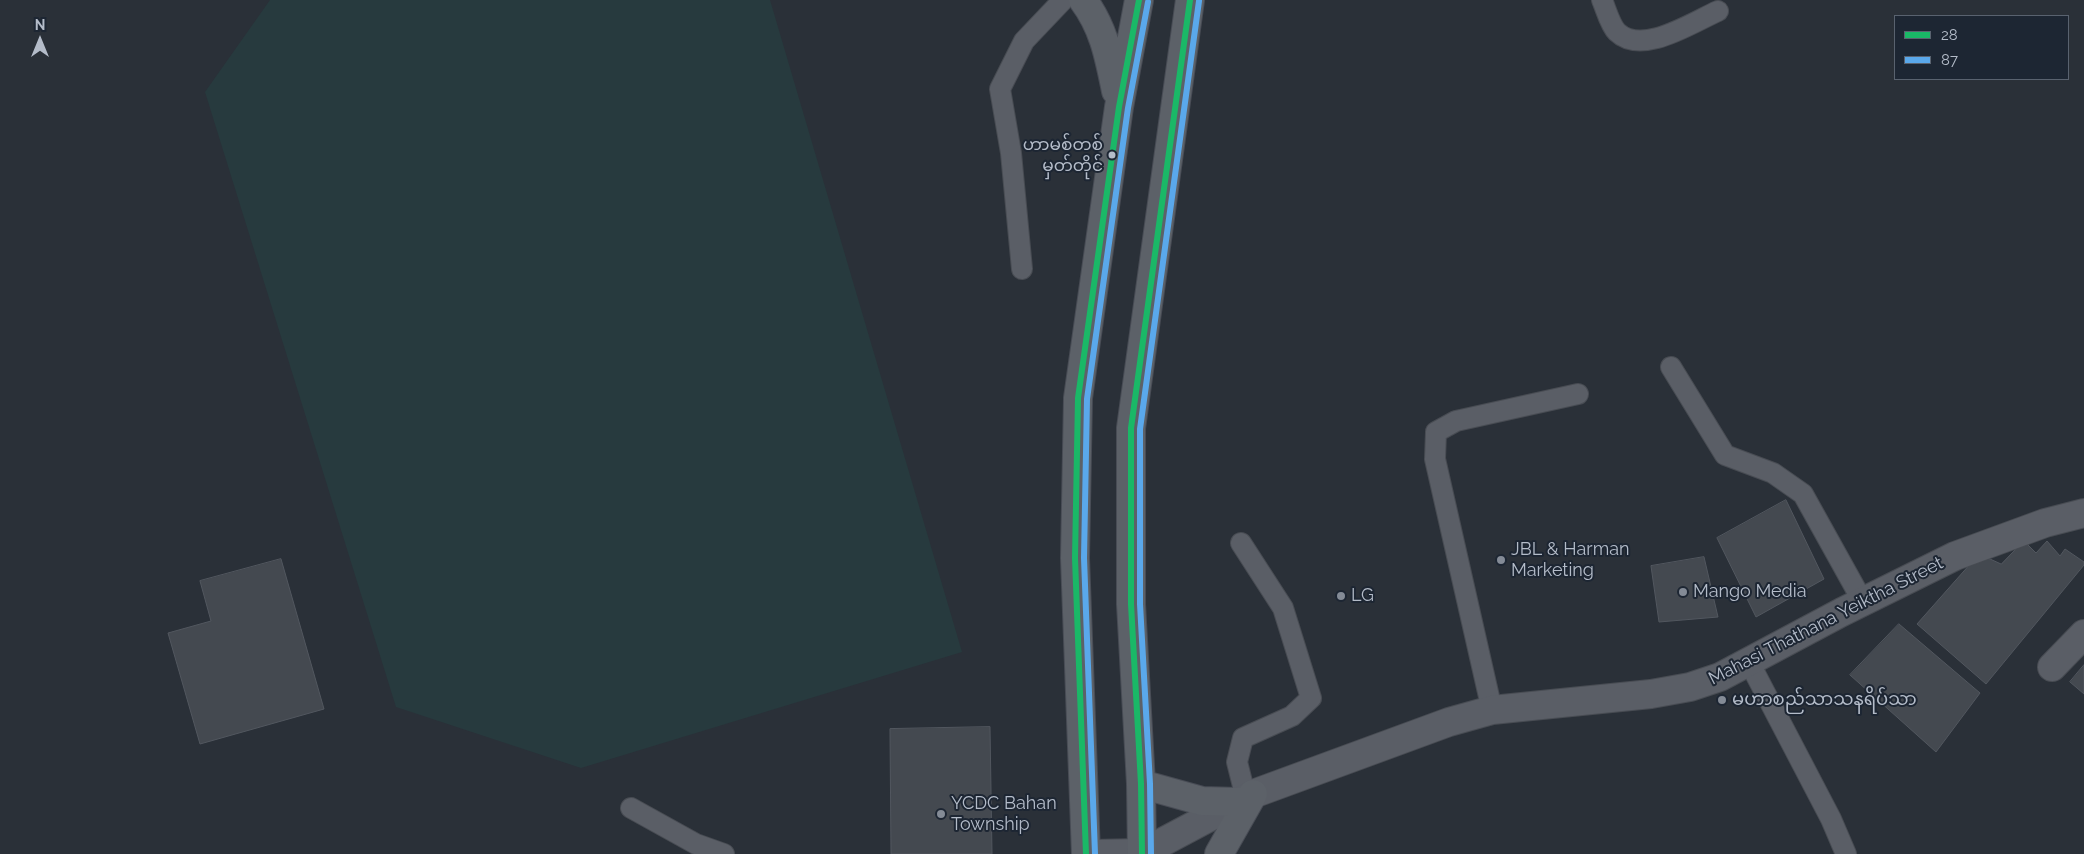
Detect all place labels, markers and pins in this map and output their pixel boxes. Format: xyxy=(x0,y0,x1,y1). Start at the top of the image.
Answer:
place label: ဟာမစ်တစ် မှတ်တိုင် xyxy=(1023,135,1103,175)
marker: ဟာမစ်တစ် မှတ်တိုင် xyxy=(1107,150,1117,160)
place label: JBL & Harman Marketing xyxy=(1511,539,1629,582)
marker: JBL & Harman Marketing xyxy=(1495,554,1507,566)
place label: Mango Media xyxy=(1693,581,1807,603)
place label: LG xyxy=(1351,585,1374,607)
marker: Mango Media xyxy=(1677,586,1689,598)
marker: LG xyxy=(1335,590,1347,602)
place label: မဟာစည်သာသနရိပ်သာ xyxy=(1732,689,1917,711)
marker: မဟာစည်သာသနရိပ်သာ xyxy=(1716,694,1728,706)
place label: YCDC Bahan Township xyxy=(951,793,1057,836)
marker: YCDC Bahan Township xyxy=(935,808,947,820)

